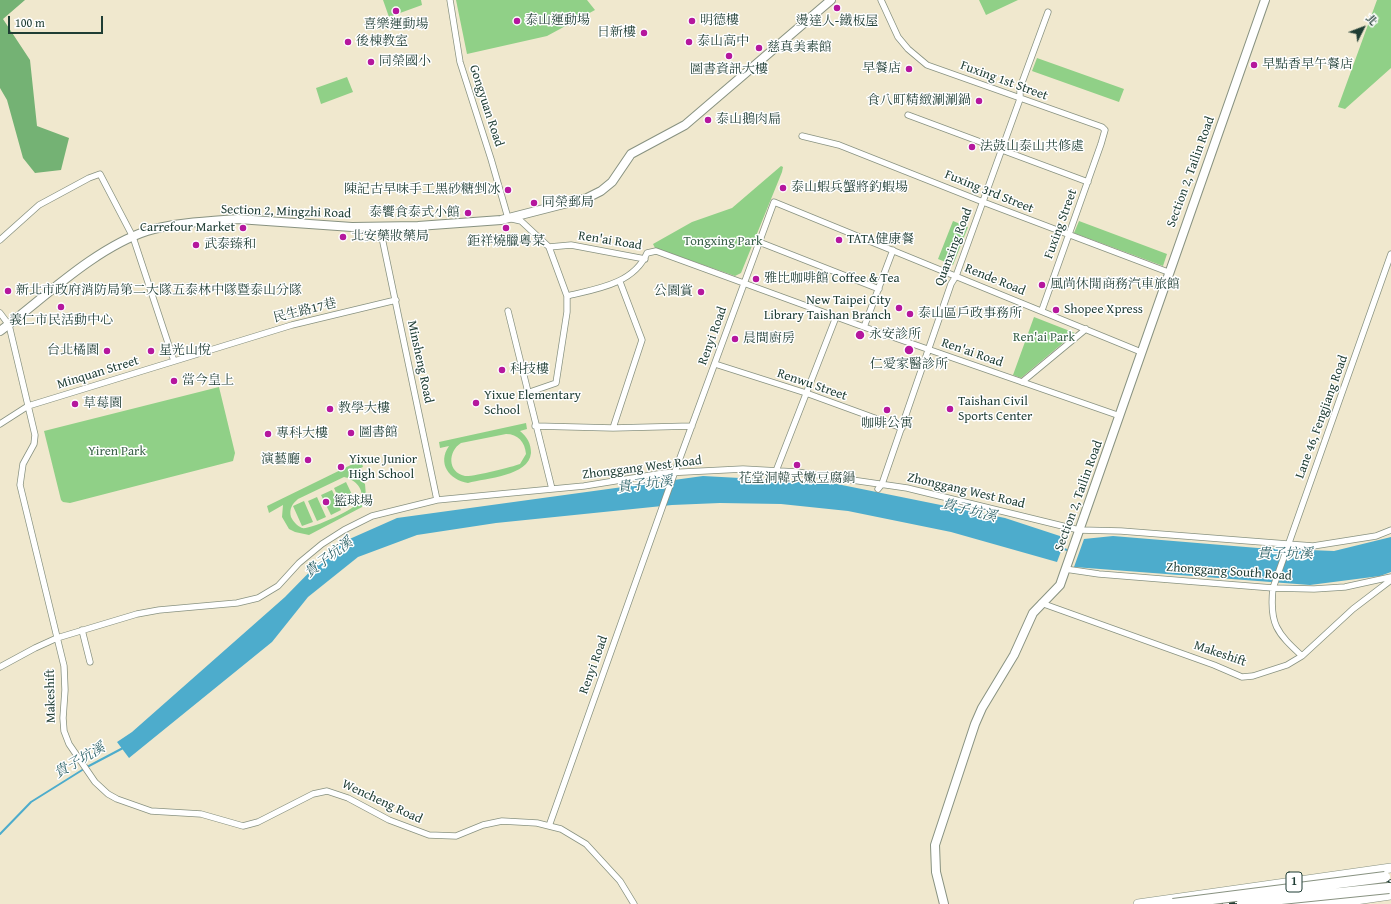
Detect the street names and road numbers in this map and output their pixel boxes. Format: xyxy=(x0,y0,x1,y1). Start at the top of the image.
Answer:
street label: Fuxing 1st Street xyxy=(958,58,1050,104)
street label: Gongyuan Road xyxy=(465,63,507,149)
street label: Section 2, Tailin Road xyxy=(1164,114,1218,230)
street label: Fuxing 3rd Street xyxy=(942,167,1036,217)
street label: Fuxing Street xyxy=(1041,187,1081,261)
street label: Section 2, Mingzhi Road xyxy=(221,202,351,222)
street label: Quanxing Road xyxy=(932,206,976,288)
street label: Ren'ai Road xyxy=(577,228,643,254)
street label: Rende Road xyxy=(962,261,1028,299)
street label: 民生路17巷 xyxy=(272,296,338,326)
street label: Renyi Road xyxy=(695,305,731,367)
street label: Minsheng Road xyxy=(404,319,436,405)
street label: Ren'ai Road xyxy=(939,335,1005,371)
street label: Minquan Street xyxy=(55,353,141,393)
street label: Lane 46, Fengjiang Road xyxy=(1292,353,1352,481)
street label: Renwu Street xyxy=(775,366,849,404)
street label: Section 2, Tailin Road xyxy=(1052,438,1106,554)
street label: Zhonggang West Road xyxy=(581,453,703,483)
street label: Zhonggang West Road xyxy=(906,470,1026,512)
street label: Zhonggang South Road xyxy=(1166,560,1292,584)
street label: Renyi Road xyxy=(576,634,612,696)
street label: Makeshift xyxy=(1192,638,1248,670)
street label: Makeshift xyxy=(43,669,59,723)
street label: Wencheng Road xyxy=(339,777,425,827)
road number: 1 xyxy=(1286,872,1302,892)

